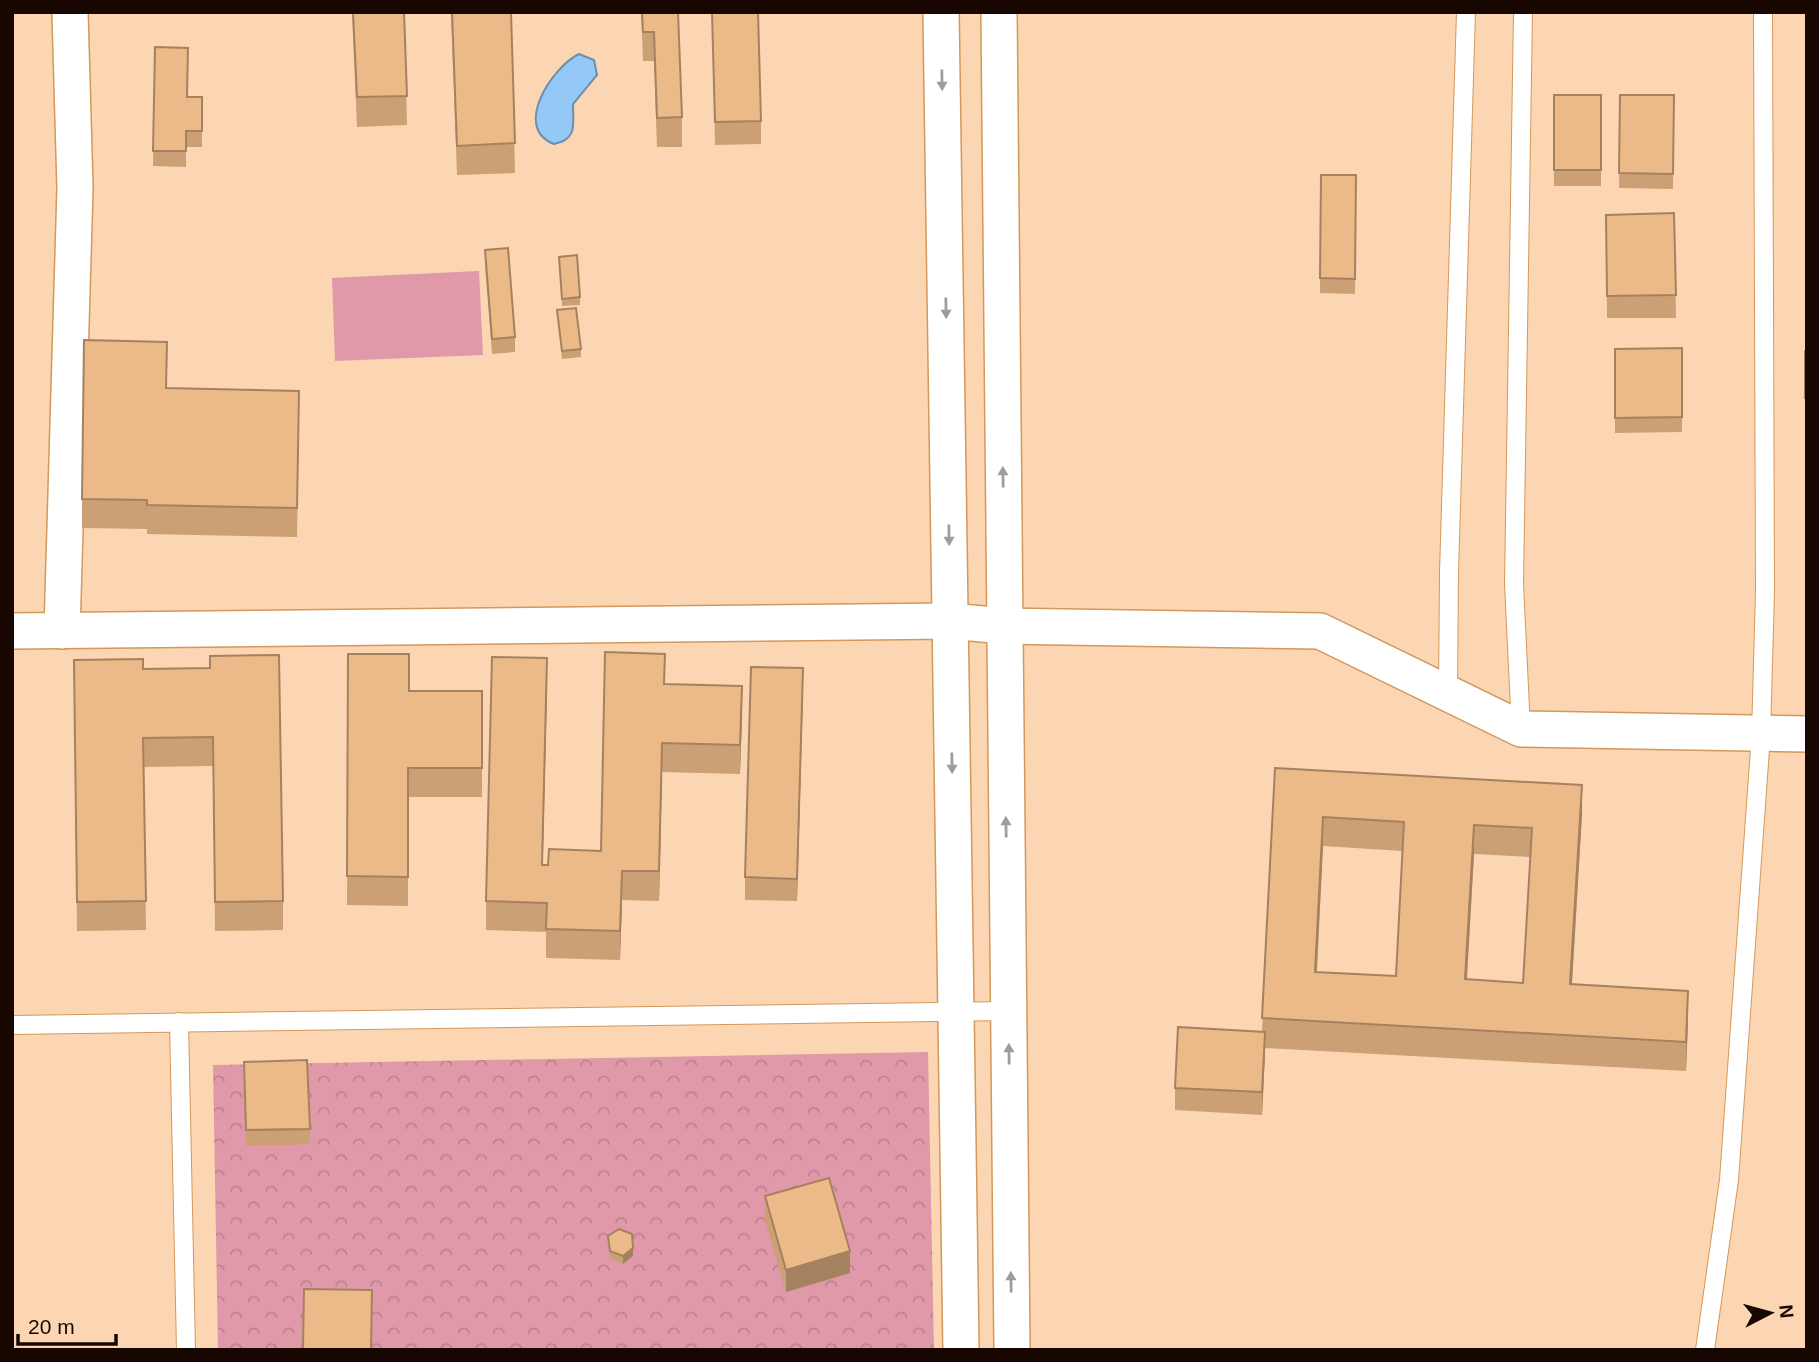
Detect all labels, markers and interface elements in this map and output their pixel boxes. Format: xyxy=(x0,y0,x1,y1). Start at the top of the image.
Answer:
one-way arrow xyxy=(936,70,948,92)
one-way arrow xyxy=(940,297,951,319)
one-way arrow xyxy=(997,465,1009,487)
one-way arrow xyxy=(943,525,955,547)
one-way arrow xyxy=(947,752,958,774)
one-way arrow xyxy=(1001,815,1012,837)
one-way arrow xyxy=(1003,1043,1015,1065)
one-way arrow xyxy=(1005,1270,1017,1292)
north arrow xyxy=(1735,1278,1805,1348)
scale bar xyxy=(18,1302,116,1346)
text: N xyxy=(1775,1303,1798,1319)
text: 20 m xyxy=(28,1315,75,1338)

